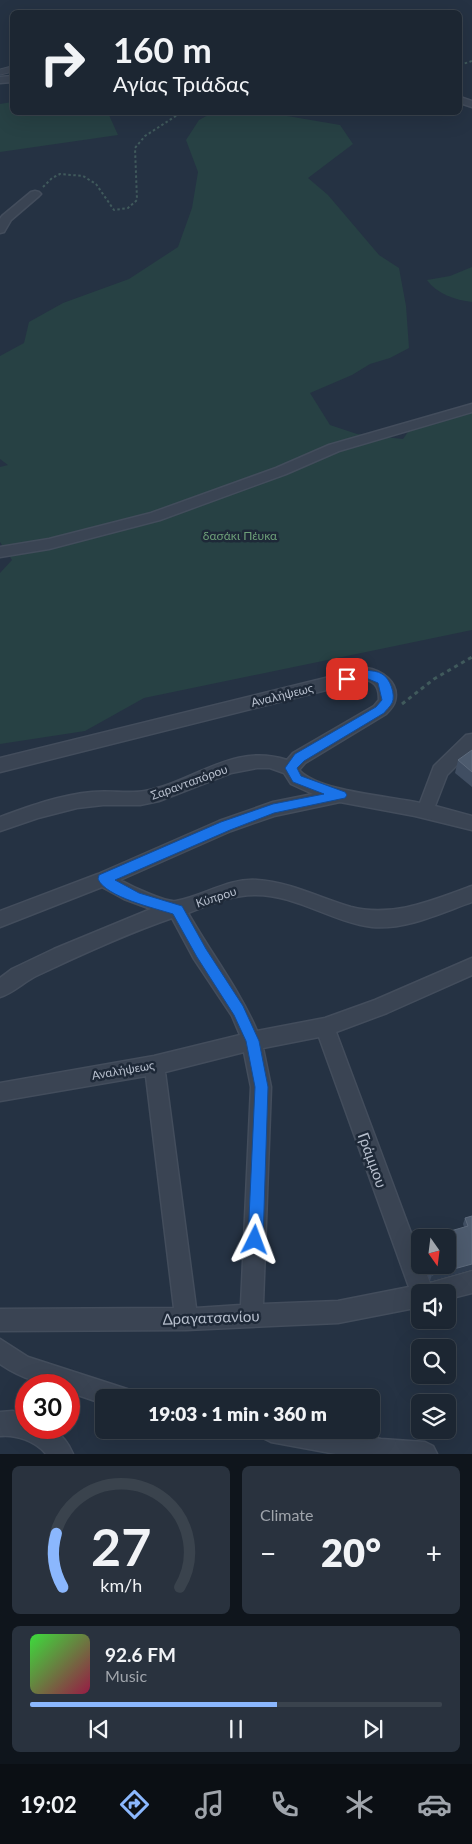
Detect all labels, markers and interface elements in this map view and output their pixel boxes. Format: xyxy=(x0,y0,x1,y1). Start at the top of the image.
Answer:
text: 160 m xyxy=(113,28,212,70)
icon: right xyxy=(30,30,95,95)
text: Αγίας Τριάδας xyxy=(113,70,249,97)
park label: δασάκι Πέυκα xyxy=(203,528,278,543)
pin xyxy=(326,658,368,700)
icon: arrive xyxy=(333,665,361,693)
street label: Αναλήψεως xyxy=(249,680,315,710)
street label: Σαρανταπόρου xyxy=(148,761,230,803)
street label: Κύπρου xyxy=(194,883,238,911)
street label: Αναλήψεως xyxy=(90,1057,156,1083)
street label: Γράμμου xyxy=(355,1130,391,1190)
position arrow xyxy=(228,1213,280,1265)
north arrow xyxy=(411,1229,456,1274)
map controls xyxy=(411,1229,456,1439)
button: sound xyxy=(411,1284,456,1329)
street label: Δραγατσανίου xyxy=(162,1306,260,1328)
button: search xyxy=(411,1339,456,1384)
speed limit sign: 30 xyxy=(15,1374,80,1439)
button: layers xyxy=(411,1394,456,1439)
text: 19:03 · 1 min · 360 m xyxy=(148,1402,327,1425)
text: Climate xyxy=(260,1505,313,1524)
text: 27 xyxy=(91,1515,151,1577)
text: 20° xyxy=(321,1529,381,1575)
text: − xyxy=(260,1536,276,1570)
text: + xyxy=(426,1536,442,1570)
text: km/h xyxy=(100,1574,142,1596)
text: 92.6 FM xyxy=(105,1643,176,1666)
text: Music xyxy=(105,1666,147,1685)
icon: previous xyxy=(85,1715,113,1743)
icon: pause xyxy=(222,1715,250,1743)
icon: next xyxy=(359,1715,387,1743)
icon: directions xyxy=(117,1787,152,1822)
icon: music xyxy=(192,1787,227,1822)
icon: phone xyxy=(267,1787,302,1822)
icon: climate xyxy=(342,1787,377,1822)
icon: car xyxy=(417,1787,452,1822)
text: 19:02 xyxy=(20,1791,77,1818)

